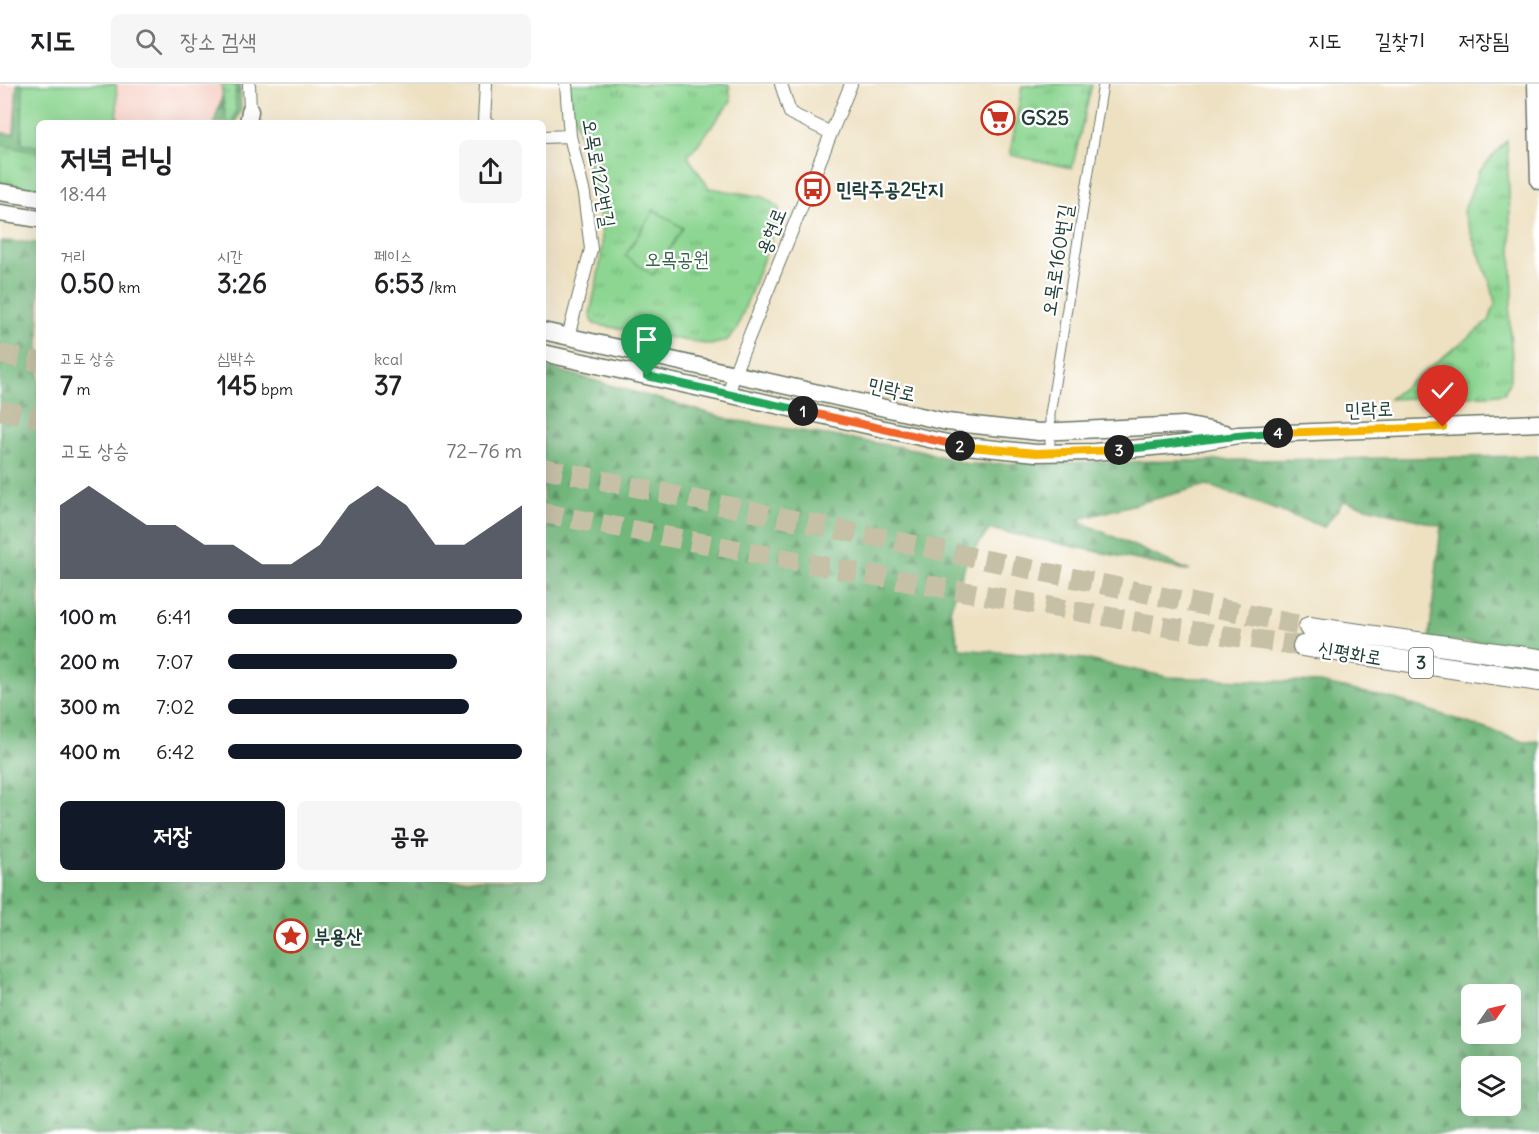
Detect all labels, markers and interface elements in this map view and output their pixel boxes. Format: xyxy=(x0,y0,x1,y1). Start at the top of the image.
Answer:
search box xyxy=(111,14,531,68)
text: 지도 xyxy=(30,22,75,58)
icon: search xyxy=(132,25,165,58)
text: 장소 검색 xyxy=(180,27,256,55)
text: 지도 xyxy=(1308,27,1342,54)
text: 길찾기 xyxy=(1375,27,1425,54)
text: 저장됨 xyxy=(1458,27,1509,54)
supermarket icon: GS25 xyxy=(980,100,1016,136)
place label: GS25 xyxy=(1021,105,1069,130)
street label: 오목로122번길 xyxy=(578,116,621,229)
text: 저녁 러닝 xyxy=(60,137,174,179)
button: share xyxy=(459,140,522,203)
bus stop icon: 민락주공2단지 xyxy=(795,171,831,207)
place label: 민락주공2단지 xyxy=(836,176,944,201)
text: 18:44 xyxy=(60,181,107,206)
street label: 오목로160번길 xyxy=(1035,202,1078,318)
street label: 용현로 xyxy=(750,204,791,258)
text: 거리 xyxy=(60,246,86,266)
text: 시간 xyxy=(217,246,243,266)
text: 페이스 xyxy=(374,246,413,266)
park label: 오목공원 xyxy=(645,246,709,271)
text: 0.50 xyxy=(60,267,115,300)
text: 3:26 xyxy=(217,267,267,300)
text: 6:53 xyxy=(374,267,425,300)
text: km xyxy=(115,277,141,297)
text: /km xyxy=(425,277,456,297)
pin xyxy=(621,314,672,376)
icon: arrive xyxy=(630,323,663,356)
text: 고도 상승 xyxy=(60,348,115,368)
text: 심박수 xyxy=(217,348,256,368)
text: kcal xyxy=(374,349,403,369)
pin xyxy=(1417,365,1468,427)
text: 7 xyxy=(60,369,73,402)
text: 145 xyxy=(217,369,257,402)
text: 37 xyxy=(374,369,402,402)
street label: 민락로 xyxy=(866,371,918,406)
icon: check xyxy=(1426,374,1459,407)
text: m xyxy=(73,379,91,399)
text: bpm xyxy=(257,379,293,399)
street label: 민락로 xyxy=(1344,395,1394,422)
pin: 1 xyxy=(788,396,818,426)
text: 1 xyxy=(800,401,806,421)
pin: 4 xyxy=(1263,418,1293,448)
text: 4 xyxy=(1273,423,1283,443)
pin: 2 xyxy=(945,431,975,461)
pin: 3 xyxy=(1104,435,1134,465)
text: 2 xyxy=(956,436,964,456)
text: 고도 상승 xyxy=(60,438,129,463)
text: 72–76 m xyxy=(447,438,522,463)
text: 3 xyxy=(1114,440,1124,460)
text: 100 m xyxy=(60,604,117,629)
text: 6:41 xyxy=(156,604,191,629)
street label: 신평화로 xyxy=(1316,635,1384,670)
road number: 3 xyxy=(1409,648,1433,678)
text: 200 m xyxy=(60,649,120,674)
text: 7:07 xyxy=(156,649,193,674)
text: 300 m xyxy=(60,694,120,719)
text: 7:02 xyxy=(156,694,194,719)
text: 400 m xyxy=(60,739,120,764)
text: 6:42 xyxy=(156,739,195,764)
button: 저장 xyxy=(60,801,285,870)
button: 공유 xyxy=(297,801,522,870)
place icon: 부용산 xyxy=(273,918,309,954)
place label: 부용산 xyxy=(314,923,362,948)
north arrow xyxy=(1461,984,1521,1044)
map controls xyxy=(1461,984,1521,1116)
button: layers xyxy=(1461,1056,1521,1116)

